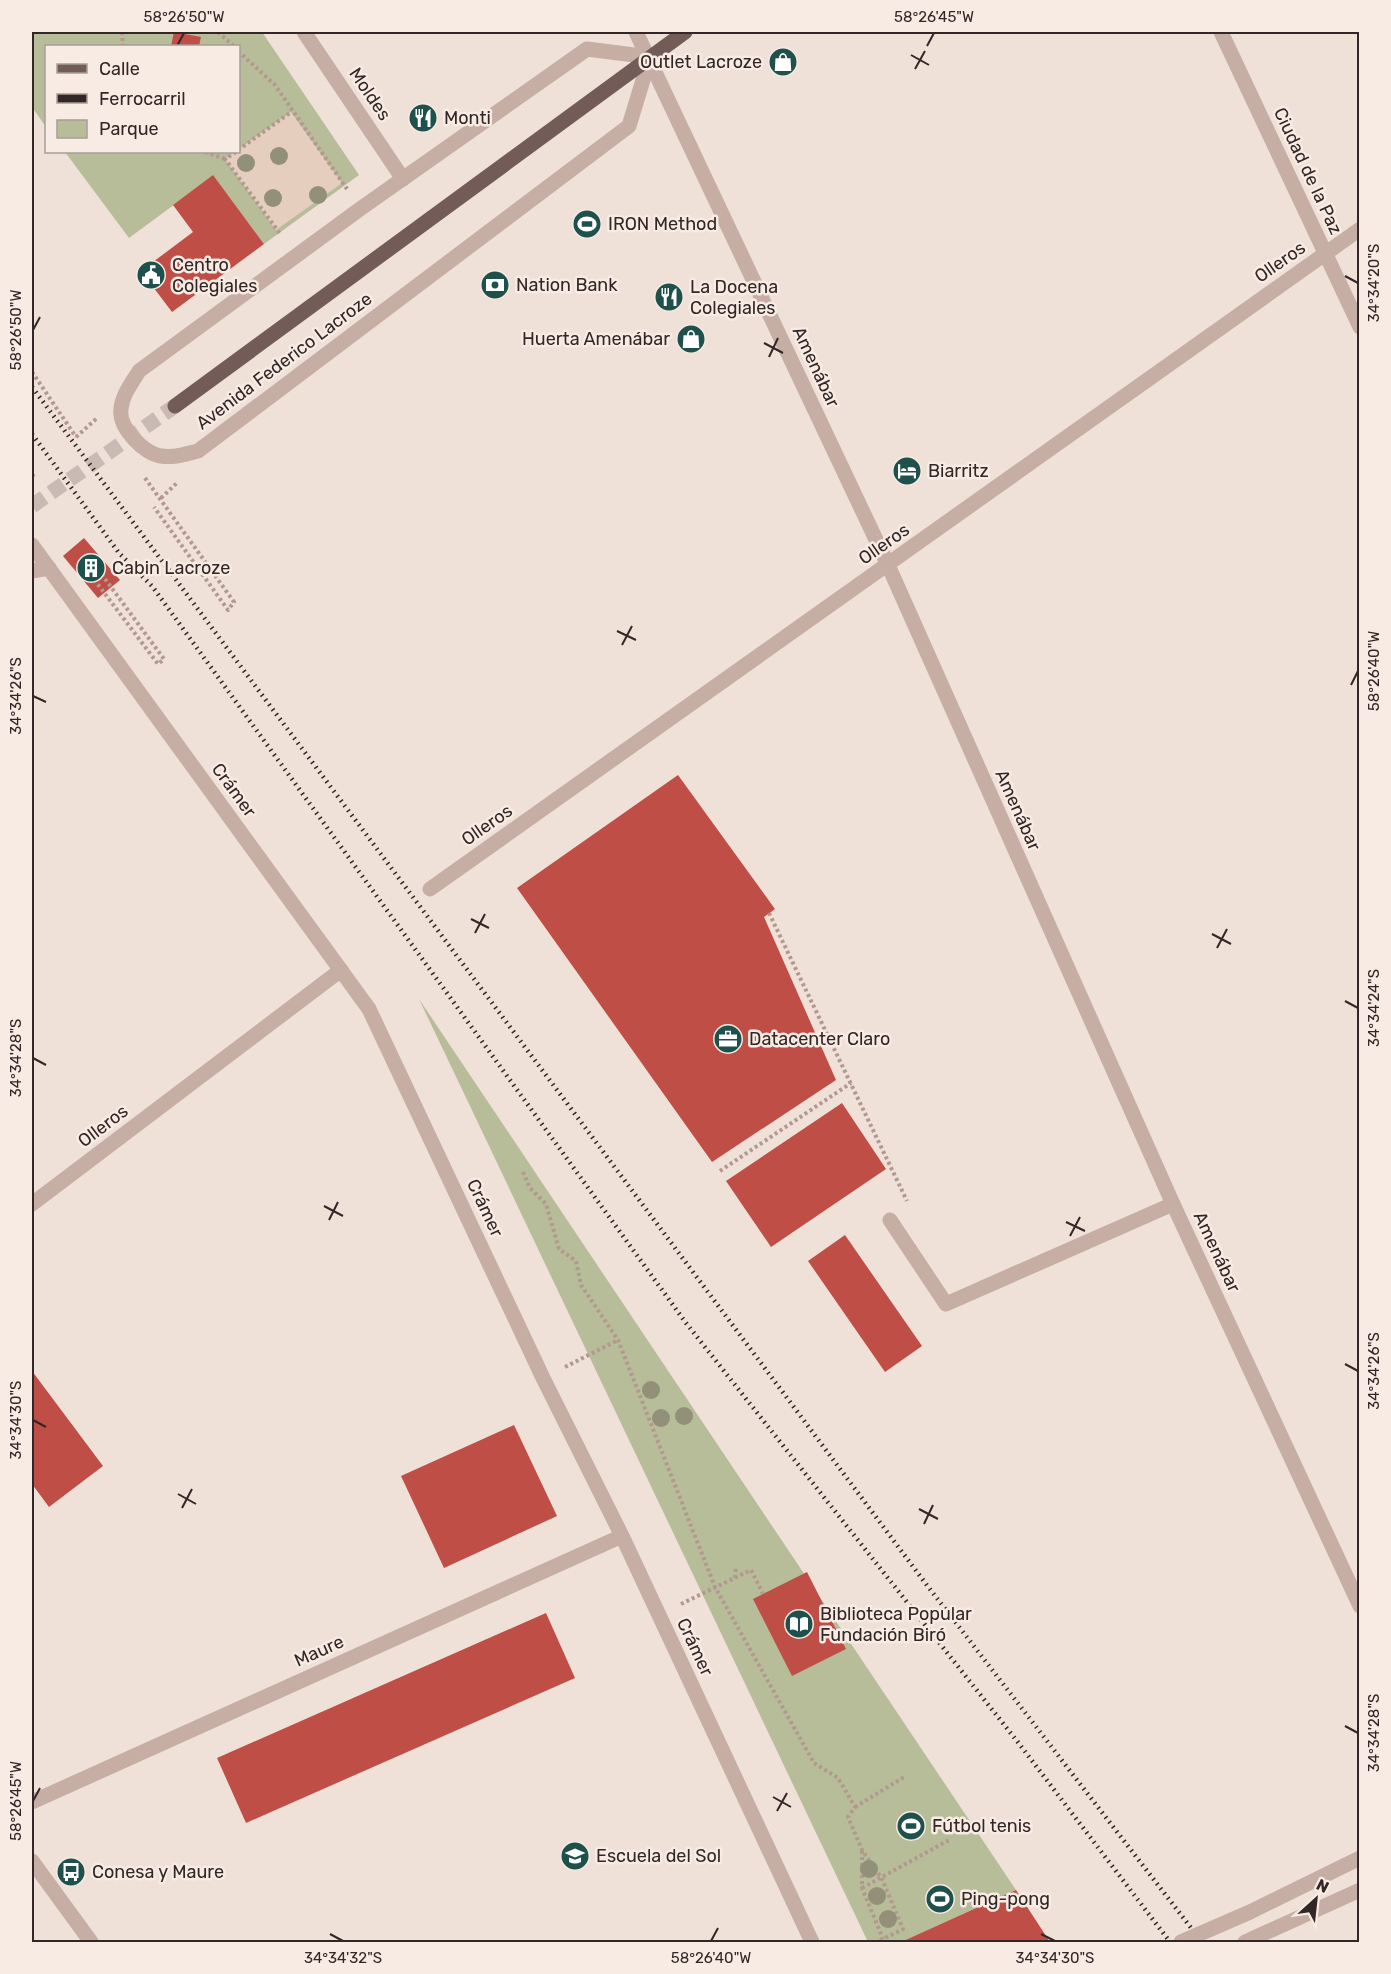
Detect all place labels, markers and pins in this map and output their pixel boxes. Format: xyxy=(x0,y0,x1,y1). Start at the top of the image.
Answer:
shop icon: Outlet Lacroze xyxy=(767,46,799,78)
place label: Outlet Lacroze xyxy=(640,51,762,73)
restaurant icon: Monti xyxy=(407,102,439,134)
place label: Monti xyxy=(444,107,491,129)
sports icon: IRON Method xyxy=(571,208,603,240)
place label: IRON Method xyxy=(608,213,717,235)
place label: Centro Colegiales xyxy=(172,254,257,297)
public building icon: Centro Colegiales xyxy=(135,259,167,291)
bank icon: Nation Bank xyxy=(479,269,511,301)
place label: Nation Bank xyxy=(516,274,618,296)
place label: La Docena Colegiales xyxy=(690,276,778,319)
restaurant icon: La Docena Colegiales xyxy=(653,281,685,313)
shop icon: Huerta Amenábar xyxy=(675,323,707,355)
place label: Huerta Amenábar xyxy=(522,328,670,350)
hotel icon: Biarritz xyxy=(891,455,923,487)
place label: Biarritz xyxy=(928,460,989,482)
building icon: Cabin Lacroze xyxy=(75,552,107,584)
place label: Cabin Lacroze xyxy=(112,557,230,579)
office icon: Datacenter Claro xyxy=(712,1023,744,1055)
place label: Datacenter Claro xyxy=(749,1028,890,1050)
place label: Biblioteca Popular Fundación Biró xyxy=(820,1603,972,1646)
library icon: Biblioteca Popular Fundación Biró xyxy=(783,1608,815,1640)
sports icon: Fútbol tenis xyxy=(895,1810,927,1842)
place label: Fútbol tenis xyxy=(932,1815,1031,1837)
school or university icon: Escuela del Sol xyxy=(559,1840,591,1872)
place label: Escuela del Sol xyxy=(596,1845,721,1867)
bus stop icon: Conesa y Maure xyxy=(55,1856,87,1888)
place label: Conesa y Maure xyxy=(92,1861,224,1883)
sports icon: Ping-pong xyxy=(924,1883,956,1915)
place label: Ping-pong xyxy=(961,1888,1050,1910)

